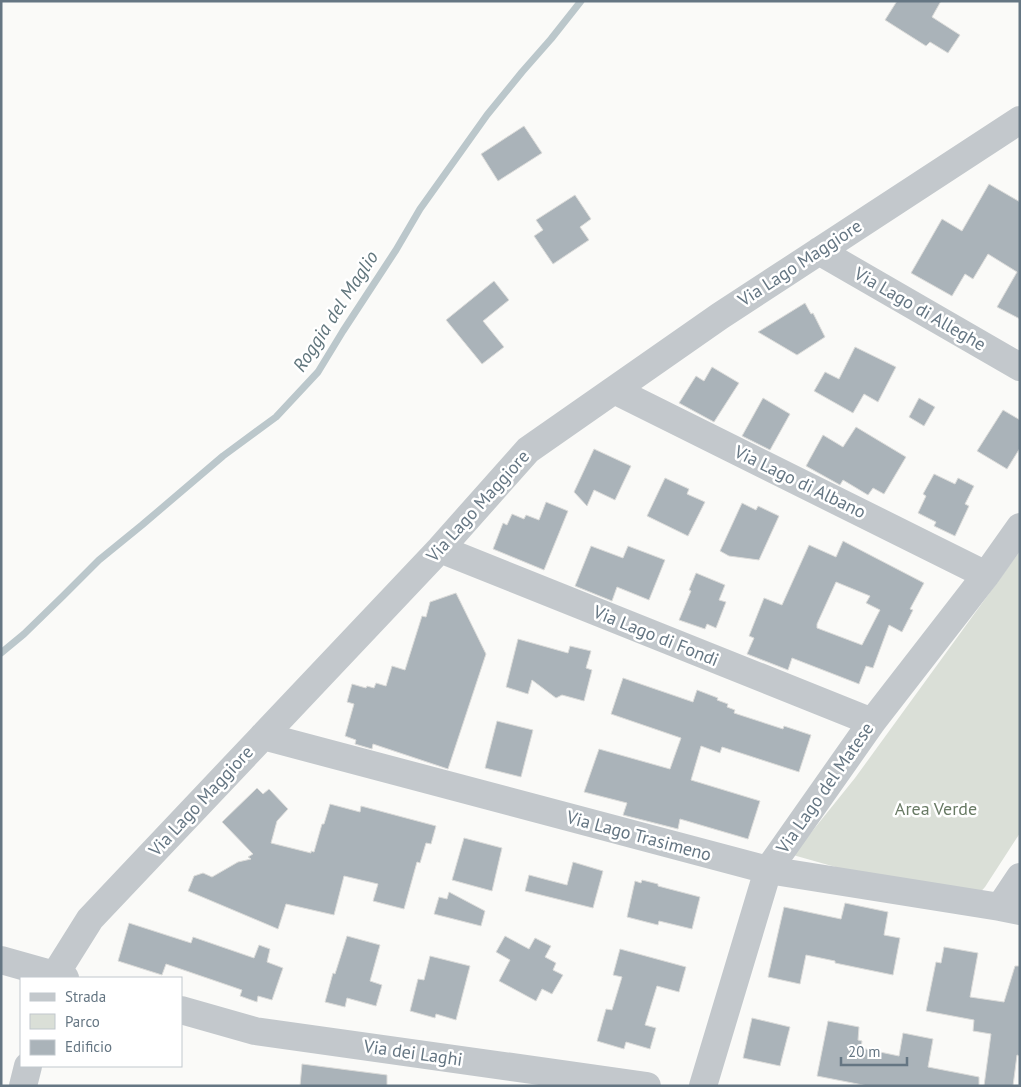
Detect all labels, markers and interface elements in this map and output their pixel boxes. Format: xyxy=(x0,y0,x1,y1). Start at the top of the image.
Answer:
street label: Via Lago Maggiore xyxy=(733,214,866,312)
water label: Roggia del Maglio xyxy=(287,246,383,376)
street label: Via Lago di Alleghe xyxy=(849,261,990,356)
street label: Via Lago di Albano xyxy=(730,439,870,523)
street label: Via Lago Maggiore xyxy=(421,445,534,567)
street label: Via Lago di Fondi xyxy=(589,600,722,671)
street label: Via Lago del Matese xyxy=(770,718,878,858)
street label: Via Lago Maggiore xyxy=(143,741,258,862)
park label: Area Verde xyxy=(895,797,977,820)
street label: Via Lago Trasimeno xyxy=(563,805,714,866)
legend xyxy=(20,977,182,1067)
text: Strada xyxy=(65,987,106,1006)
text: Parco xyxy=(65,1012,100,1031)
street label: Via dei Laghi xyxy=(361,1034,464,1071)
scale bar xyxy=(841,1034,907,1066)
text: Edificio xyxy=(65,1037,112,1056)
text: 20 m xyxy=(848,1042,881,1061)

